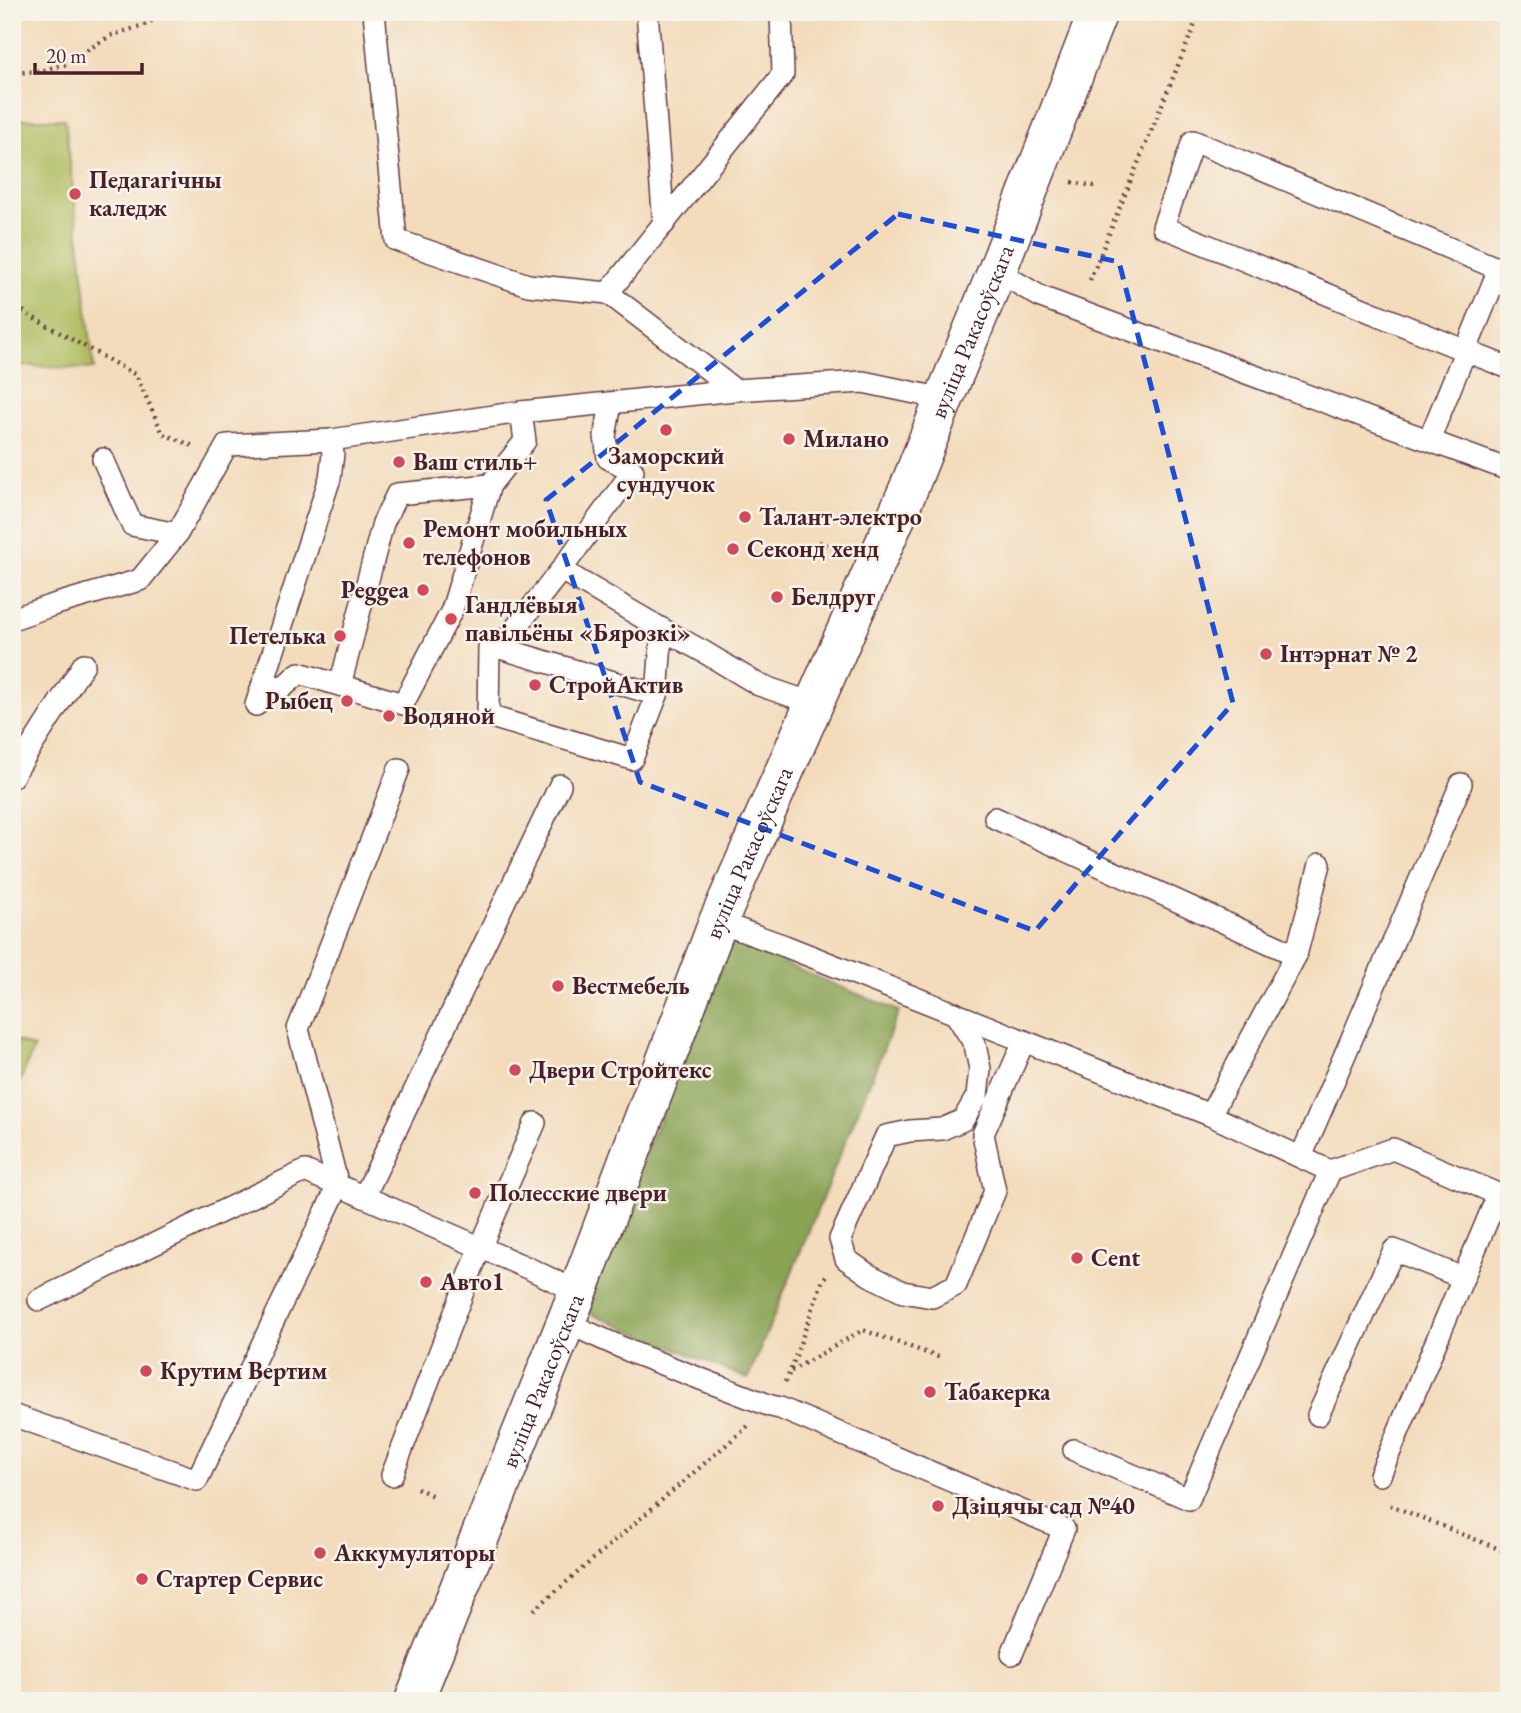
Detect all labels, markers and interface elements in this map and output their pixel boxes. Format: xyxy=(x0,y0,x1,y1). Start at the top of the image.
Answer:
scale bar xyxy=(35,32,142,76)
text: 20 m xyxy=(46,42,87,69)
place label: Педагагічны каледж xyxy=(89,164,222,223)
marker: Педагагічны каледж xyxy=(67,186,83,202)
street label: вуліца Ракасоўскага xyxy=(922,240,1021,423)
marker: Заморский сундучок xyxy=(658,422,674,438)
place label: Милано xyxy=(803,423,889,454)
marker: Милано xyxy=(781,431,797,447)
place label: Заморский сундучок xyxy=(608,440,724,500)
place label: Ваш стиль+ xyxy=(413,446,537,477)
marker: Ваш стиль+ xyxy=(391,454,407,470)
place label: Талант-электро xyxy=(759,501,922,532)
marker: Талант-электро xyxy=(737,509,753,525)
place label: Ремонт мобильных телефонов xyxy=(423,513,627,572)
place label: Секонд хенд xyxy=(747,533,880,564)
marker: Ремонт мобильных телефонов xyxy=(401,535,417,551)
marker: Секонд хенд xyxy=(725,541,741,557)
place label: Peggea xyxy=(341,574,409,606)
place label: Белдруг xyxy=(791,581,876,613)
marker: Peggea xyxy=(415,582,431,598)
place label: Гандлёвыя павільёны «Бярозкі» xyxy=(465,589,691,648)
marker: Белдруг xyxy=(769,589,785,605)
marker: Гандлёвыя павільёны «Бярозкі» xyxy=(443,611,459,627)
place label: Петелька xyxy=(229,620,326,651)
marker: Петелька xyxy=(332,628,348,644)
place label: Інтэрнат № 2 xyxy=(1280,638,1418,669)
marker: Інтэрнат № 2 xyxy=(1258,646,1274,662)
place label: СтройАктив xyxy=(549,669,683,700)
marker: СтройАктив xyxy=(527,677,543,693)
place label: Рыбец xyxy=(265,685,333,716)
marker: Рыбец xyxy=(339,693,355,709)
place label: Водяной xyxy=(403,700,495,731)
marker: Водяной xyxy=(381,708,397,724)
street label: вуліца Ракасоўскага xyxy=(697,761,800,943)
place label: Вестмебель xyxy=(572,970,690,1001)
marker: Вестмебель xyxy=(550,978,566,994)
place label: Двери Стройтекс xyxy=(529,1054,712,1085)
marker: Двери Стройтекс xyxy=(507,1062,523,1078)
place label: Полесские двери xyxy=(489,1177,667,1208)
marker: Полесские двери xyxy=(467,1185,483,1201)
place label: Cent xyxy=(1091,1242,1140,1273)
marker: Cent xyxy=(1069,1250,1085,1266)
place label: Авто1 xyxy=(439,1266,504,1297)
marker: Авто1 xyxy=(418,1274,434,1290)
street label: вуліца Ракасоўскага xyxy=(493,1289,591,1472)
place label: Крутим Вертим xyxy=(160,1355,327,1387)
marker: Крутим Вертим xyxy=(138,1363,154,1379)
place label: Табакерка xyxy=(944,1376,1051,1407)
marker: Табакерка xyxy=(922,1384,938,1400)
place label: Дзіцячы сад №40 xyxy=(952,1490,1135,1521)
marker: Дзіцячы сад №40 xyxy=(930,1498,946,1514)
place label: Аккумуляторы xyxy=(333,1537,495,1569)
marker: Аккумуляторы xyxy=(312,1545,328,1561)
place label: Стартер Сервис xyxy=(156,1563,323,1594)
marker: Стартер Сервис xyxy=(134,1571,150,1587)

